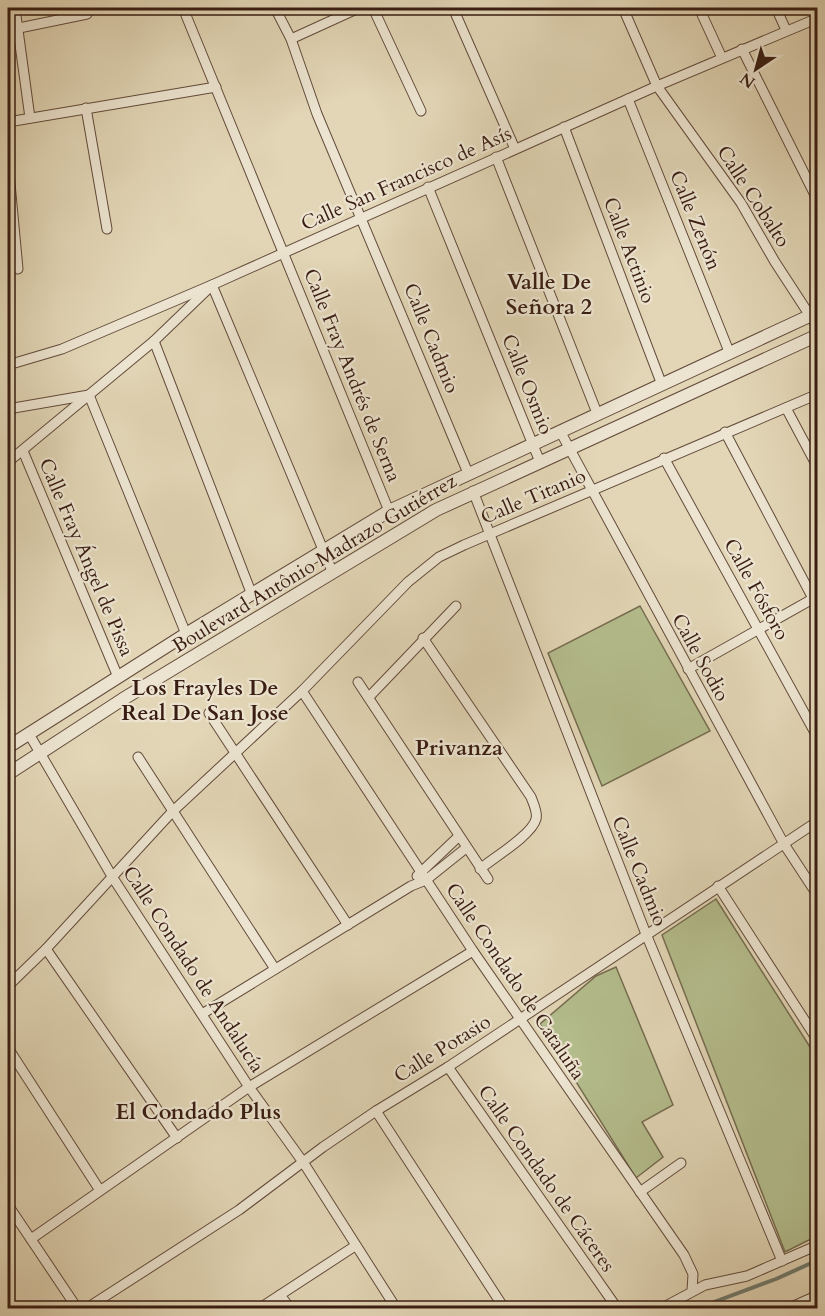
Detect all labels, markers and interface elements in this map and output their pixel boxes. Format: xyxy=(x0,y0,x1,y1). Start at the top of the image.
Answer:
north arrow xyxy=(726,39,786,99)
text: N xyxy=(736,67,760,93)
street label: Calle San Francisco de Asís xyxy=(297,120,516,237)
street label: Calle Cobalto xyxy=(711,140,797,253)
street label: Calle Zenón xyxy=(663,166,728,275)
street label: Calle Actinio xyxy=(597,193,662,307)
street label: Calle Fray Andrés de Serna xyxy=(297,264,408,486)
district label: Valle De Señora 2 xyxy=(506,267,592,322)
street label: Calle Cadmio xyxy=(397,279,466,397)
street label: Calle Osmio xyxy=(495,330,560,439)
street label: Calle Fray Ángel de Pissa xyxy=(33,454,141,661)
street label: Calle Titanio xyxy=(477,462,590,531)
street label: Boulevard Antônio Madrazo Gutiérrez xyxy=(167,468,461,659)
street label: Calle Fósforo xyxy=(717,534,796,645)
street label: Calle Sodio xyxy=(665,609,736,706)
district label: Los Frayles De Real De San Jose xyxy=(121,673,289,728)
district label: Privanza xyxy=(415,733,503,763)
street label: Calle Cadmio xyxy=(605,812,674,930)
street label: Calle Condado de Andalucía xyxy=(116,861,271,1078)
street label: Calle Condado de Cataluña xyxy=(439,877,592,1085)
street label: Calle Potasio xyxy=(389,1008,496,1089)
street label: Calle Condado de Cáceres xyxy=(472,1079,621,1277)
district label: El Condado Plus xyxy=(115,1097,281,1127)

